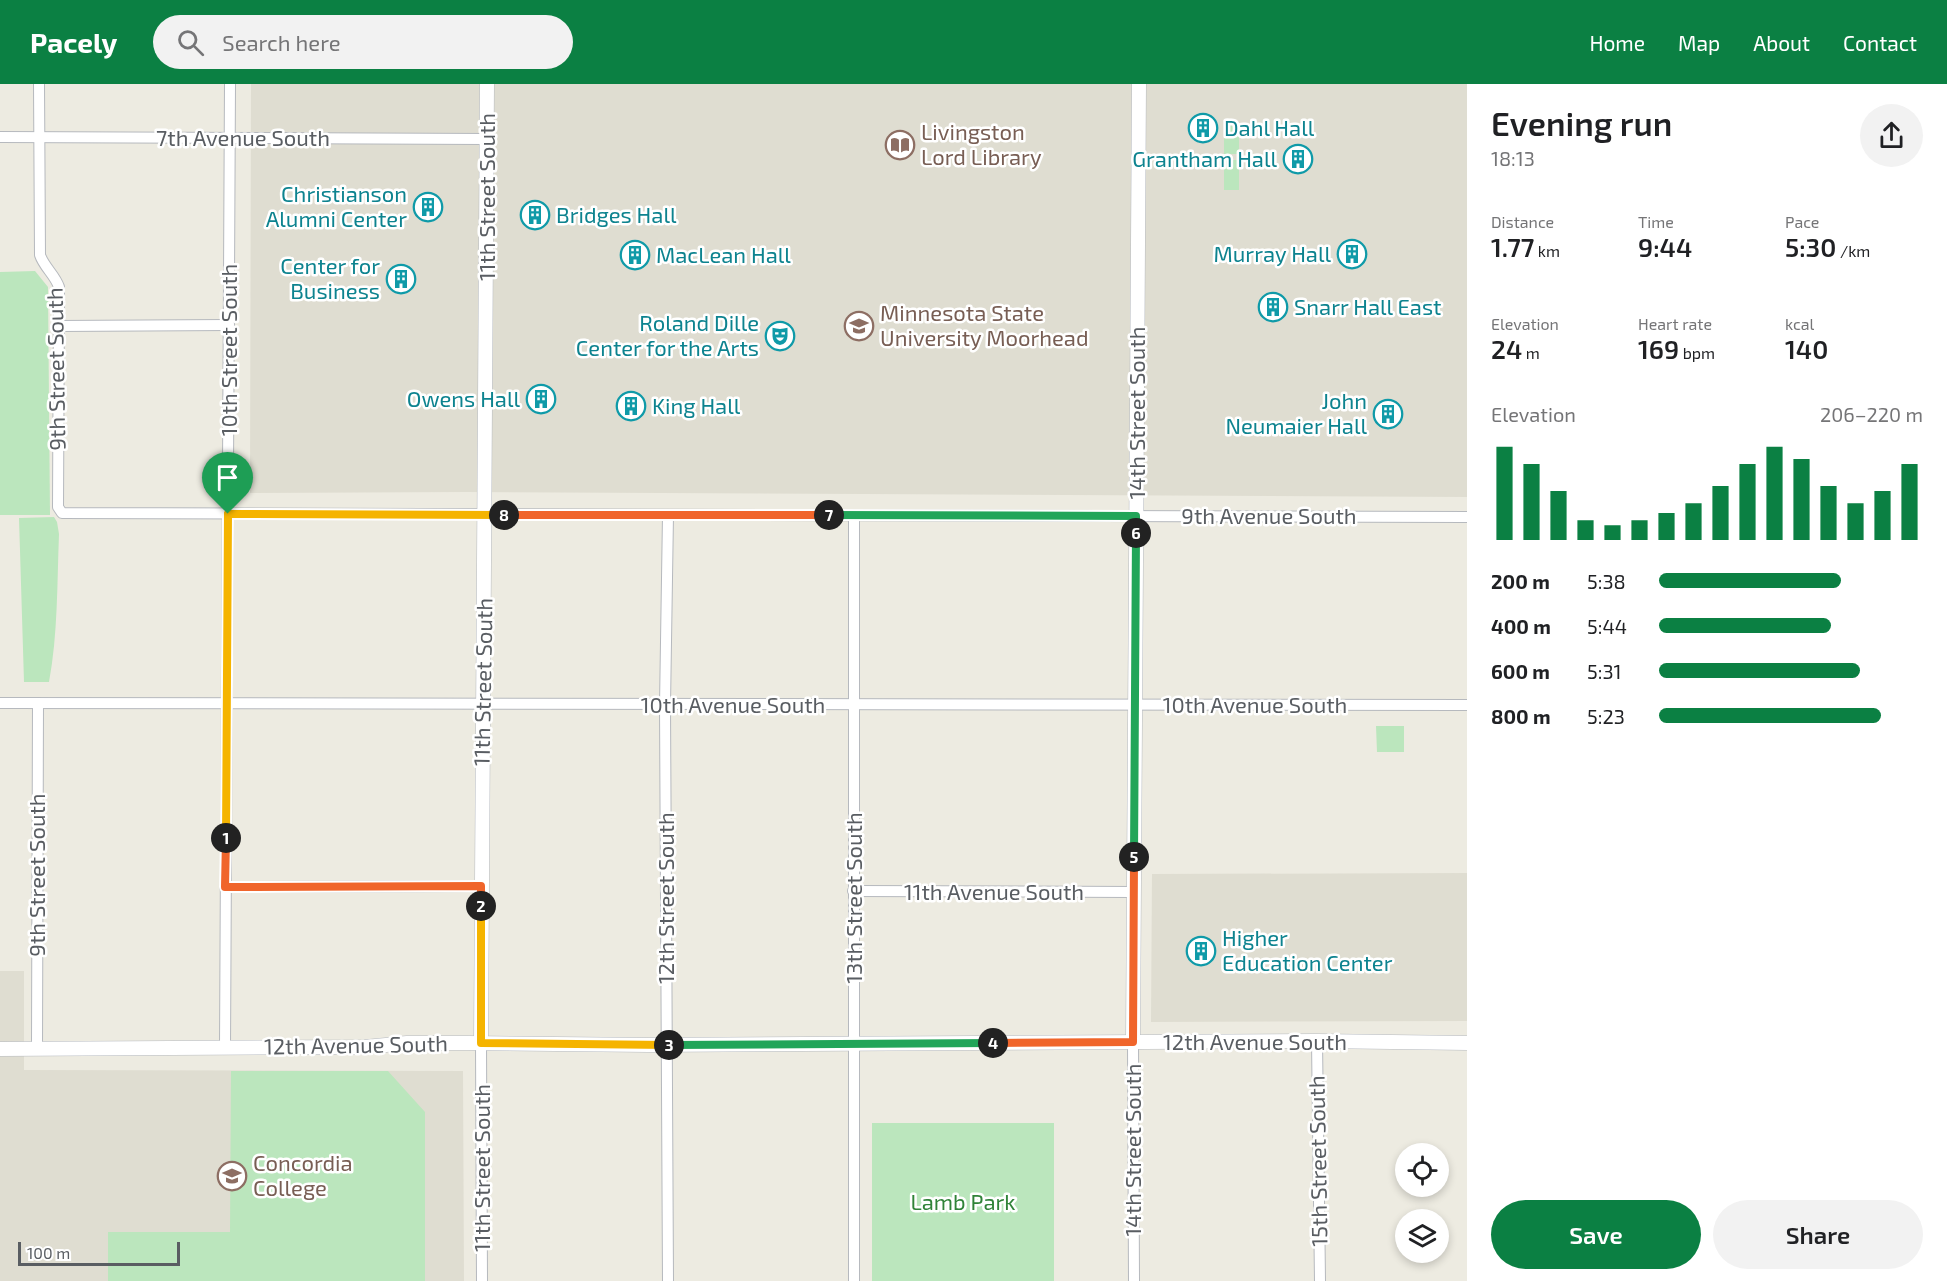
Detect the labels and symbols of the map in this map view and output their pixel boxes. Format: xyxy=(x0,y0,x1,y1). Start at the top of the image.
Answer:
building icon: Dahl Hall xyxy=(1187,112,1219,144)
street label: 11th Street South xyxy=(473,113,499,281)
place label: Dahl Hall xyxy=(1224,114,1315,140)
place label: Livingston Lord Library xyxy=(921,118,1042,169)
street label: 7th Avenue South xyxy=(156,124,330,150)
library icon: Livingston Lord Library xyxy=(884,129,916,161)
building icon: Grantham Hall xyxy=(1282,143,1314,175)
place label: Grantham Hall xyxy=(1132,145,1277,171)
place label: Christianson Alumni Center xyxy=(266,180,407,231)
building icon: Christianson Alumni Center xyxy=(412,191,444,223)
building icon: Bridges Hall xyxy=(519,199,551,231)
place label: Bridges Hall xyxy=(556,201,677,227)
building icon: Murray Hall xyxy=(1336,238,1368,270)
building icon: MacLean Hall xyxy=(619,239,651,271)
place label: Murray Hall xyxy=(1214,240,1331,266)
place label: MacLean Hall xyxy=(656,241,791,267)
place label: Center for Business xyxy=(280,252,380,303)
building icon: Center for Business xyxy=(385,263,417,295)
street label: 10th Street South xyxy=(215,264,241,436)
street label: 9th Street South xyxy=(41,287,69,451)
building icon: Snarr Hall East xyxy=(1257,291,1289,323)
place label: Snarr Hall East xyxy=(1294,293,1441,319)
place label: Minnesota State University Moorhead xyxy=(880,299,1089,350)
place label: Roland Dille Center for the Arts xyxy=(576,309,759,360)
school or university icon: Minnesota State University Moorhead xyxy=(843,310,875,342)
theatre icon: Roland Dille Center for the Arts xyxy=(764,320,796,352)
street label: 14th Street South xyxy=(1123,327,1149,499)
building icon: Owens Hall xyxy=(525,383,557,415)
place label: Owens Hall xyxy=(407,385,520,411)
place label: John Neumaier Hall xyxy=(1225,387,1367,438)
building icon: King Hall xyxy=(615,390,647,422)
place label: King Hall xyxy=(652,392,741,418)
building icon: John Neumaier Hall xyxy=(1372,398,1404,430)
pin xyxy=(202,452,253,514)
pin: 8 xyxy=(489,500,519,530)
pin: 7 xyxy=(814,500,844,530)
street label: 9th Avenue South xyxy=(1181,502,1357,528)
pin: 6 xyxy=(1121,518,1151,548)
street label: 11th Street South xyxy=(468,598,496,766)
street label: 10th Avenue South xyxy=(641,691,825,717)
street label: 10th Avenue South xyxy=(1163,691,1347,717)
street label: 9th Street South xyxy=(23,793,49,957)
street label: 12th Street South xyxy=(652,812,678,984)
street label: 13th Street South xyxy=(840,812,866,984)
pin: 1 xyxy=(211,823,241,853)
pin: 5 xyxy=(1119,842,1149,872)
street label: 11th Avenue South xyxy=(904,878,1084,904)
pin: 2 xyxy=(466,891,496,921)
place label: Higher Education Center xyxy=(1222,924,1393,975)
building icon: Higher Education Center xyxy=(1185,935,1217,967)
pin: 4 xyxy=(978,1028,1008,1058)
street label: 12th Avenue South xyxy=(1163,1028,1347,1054)
street label: 12th Avenue South xyxy=(264,1029,448,1059)
pin: 3 xyxy=(654,1030,684,1060)
street label: 14th Street South xyxy=(1119,1064,1145,1236)
street label: 15th Street South xyxy=(1303,1075,1331,1247)
street label: 11th Street South xyxy=(468,1084,494,1252)
place label: Concordia College xyxy=(253,1149,353,1200)
school or university icon: Concordia College xyxy=(216,1160,248,1192)
park label: Lamb Park xyxy=(910,1188,1016,1214)
scale bar xyxy=(18,1239,180,1266)

